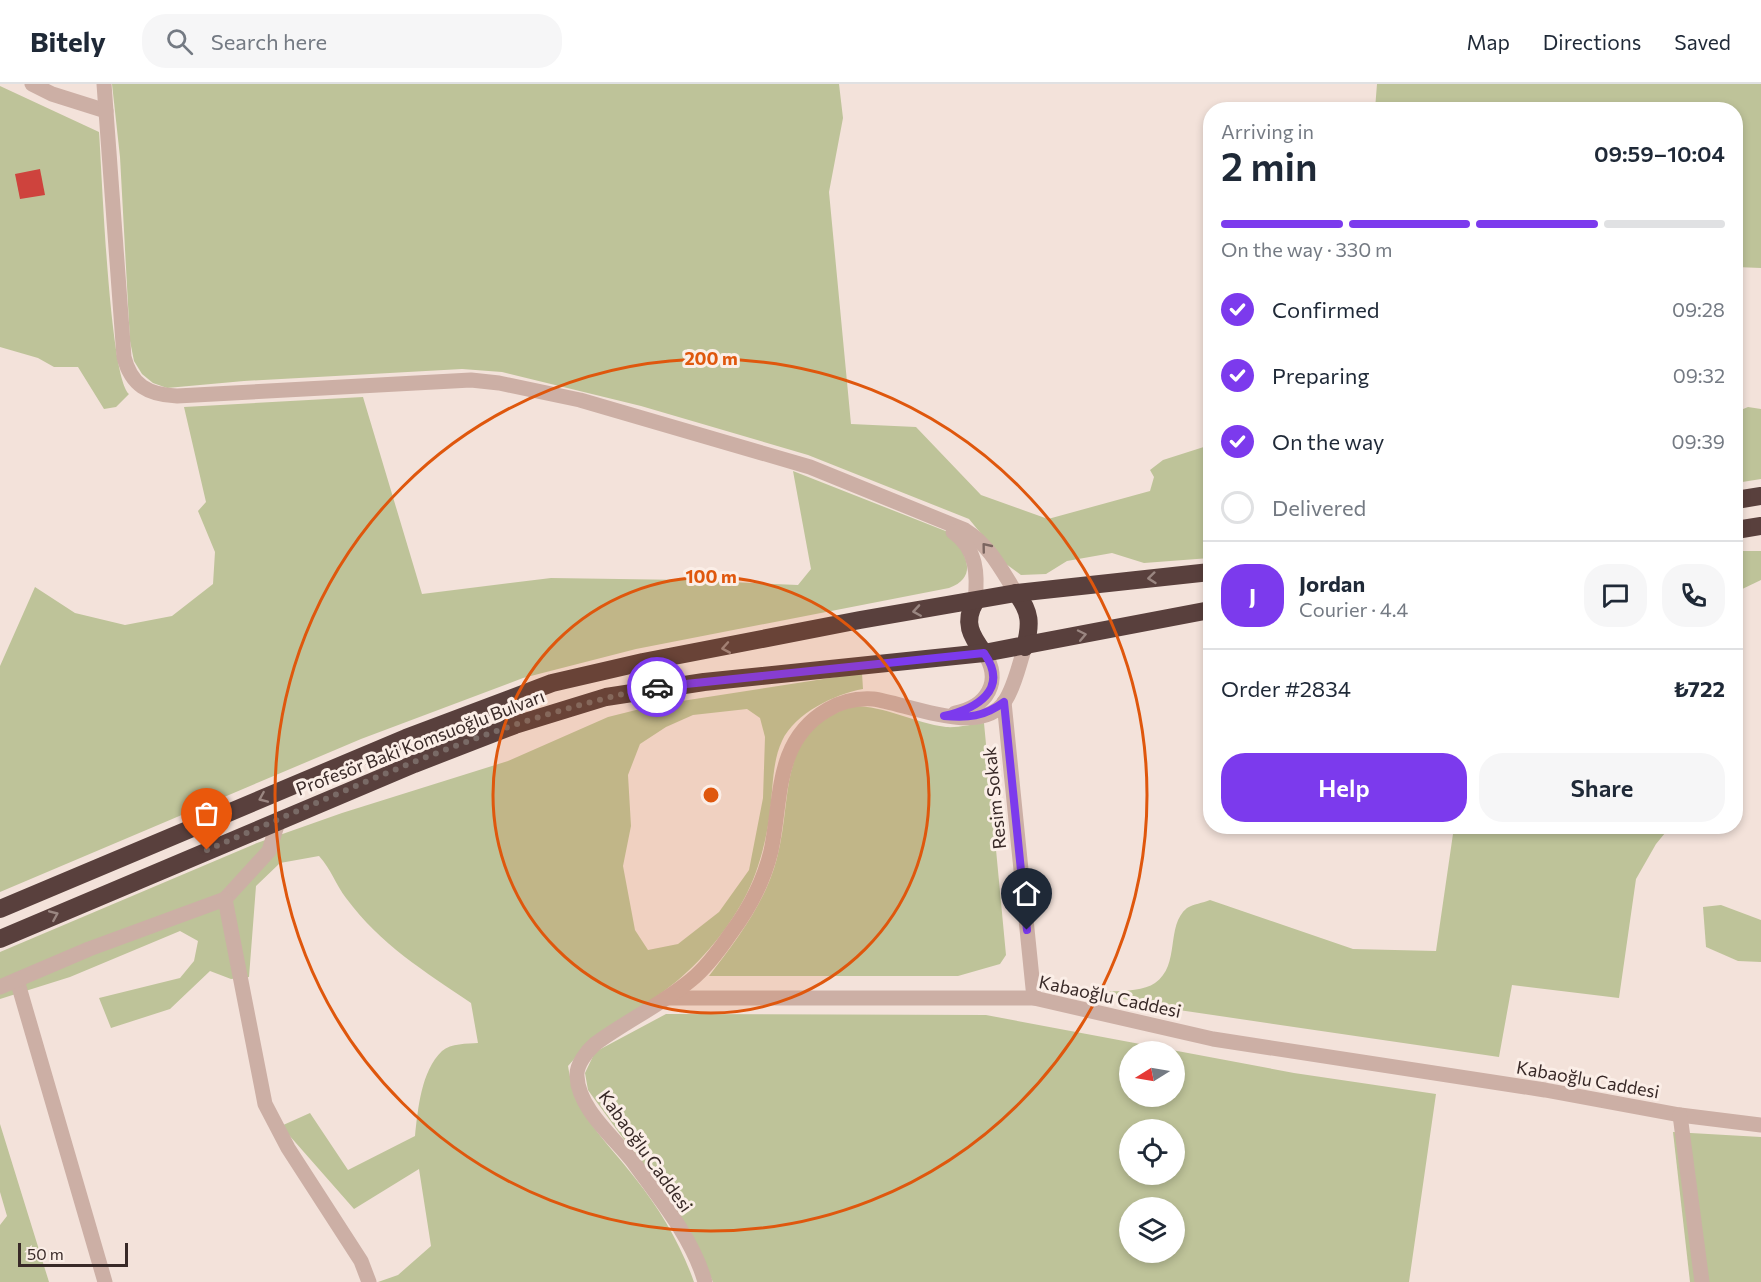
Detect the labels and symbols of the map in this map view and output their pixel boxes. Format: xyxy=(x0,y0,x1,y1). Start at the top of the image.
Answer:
text: 200 m xyxy=(684,347,738,369)
one-way arrow xyxy=(982,543,993,554)
text: 100 m xyxy=(685,565,737,587)
one-way arrow xyxy=(1148,571,1157,584)
one-way arrow xyxy=(913,604,922,616)
one-way arrow xyxy=(1077,629,1087,642)
one-way arrow xyxy=(721,641,731,653)
courier xyxy=(627,657,687,717)
street label: Profesör Baki Komsuoğlu Bulvarı xyxy=(293,684,547,800)
street label: Resim Sokak xyxy=(978,745,1010,850)
centre of rings xyxy=(701,785,721,805)
pin xyxy=(181,788,232,850)
one-way arrow xyxy=(258,791,269,803)
pin xyxy=(1001,868,1052,930)
one-way arrow xyxy=(47,911,58,923)
street label: Kabaoğlu Caddesi xyxy=(1037,970,1183,1022)
north arrow xyxy=(1119,1041,1185,1107)
street label: Kabaoğlu Caddesi xyxy=(1515,1056,1661,1102)
street label: Kabaoğlu Caddesi xyxy=(594,1086,698,1216)
scale bar xyxy=(18,1240,128,1268)

